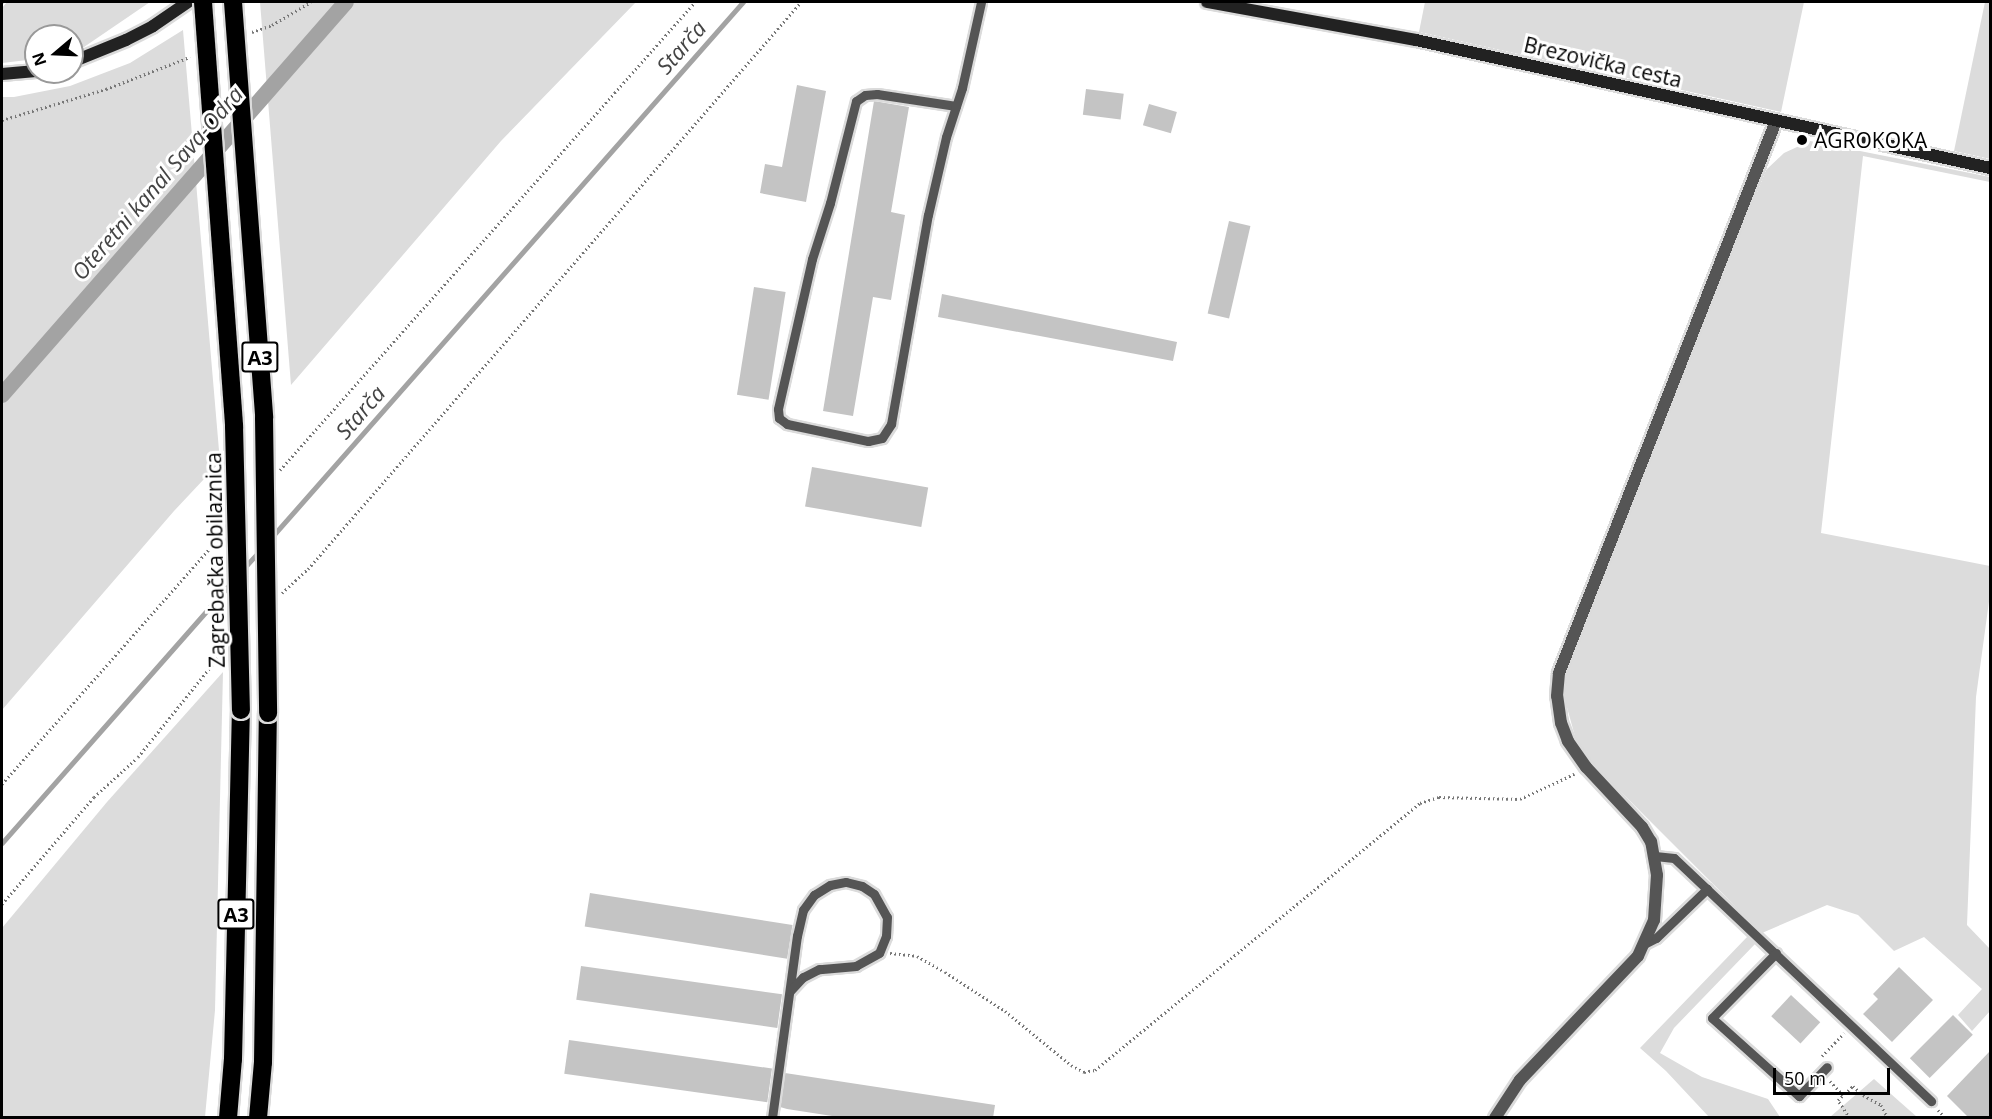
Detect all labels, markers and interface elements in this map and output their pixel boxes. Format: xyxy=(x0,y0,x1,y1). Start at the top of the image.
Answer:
water label: Starča xyxy=(651,15,711,79)
north arrow xyxy=(24,24,84,84)
street label: Brezovička cesta xyxy=(1522,32,1684,92)
text: N xyxy=(26,49,51,69)
water label: Oteretni kanal Sava-Odra xyxy=(66,81,248,285)
place label: AGROKOKA xyxy=(1814,127,1927,153)
marker: AGROKOKA xyxy=(1795,133,1809,147)
road number: A3 xyxy=(240,340,280,374)
water label: Starča xyxy=(330,380,390,444)
street label: Zagrebačka obilaznica xyxy=(201,452,229,668)
road number: A3 xyxy=(216,897,256,931)
scale bar xyxy=(1776,1056,1893,1094)
text: 50 m xyxy=(1784,1066,1826,1090)

